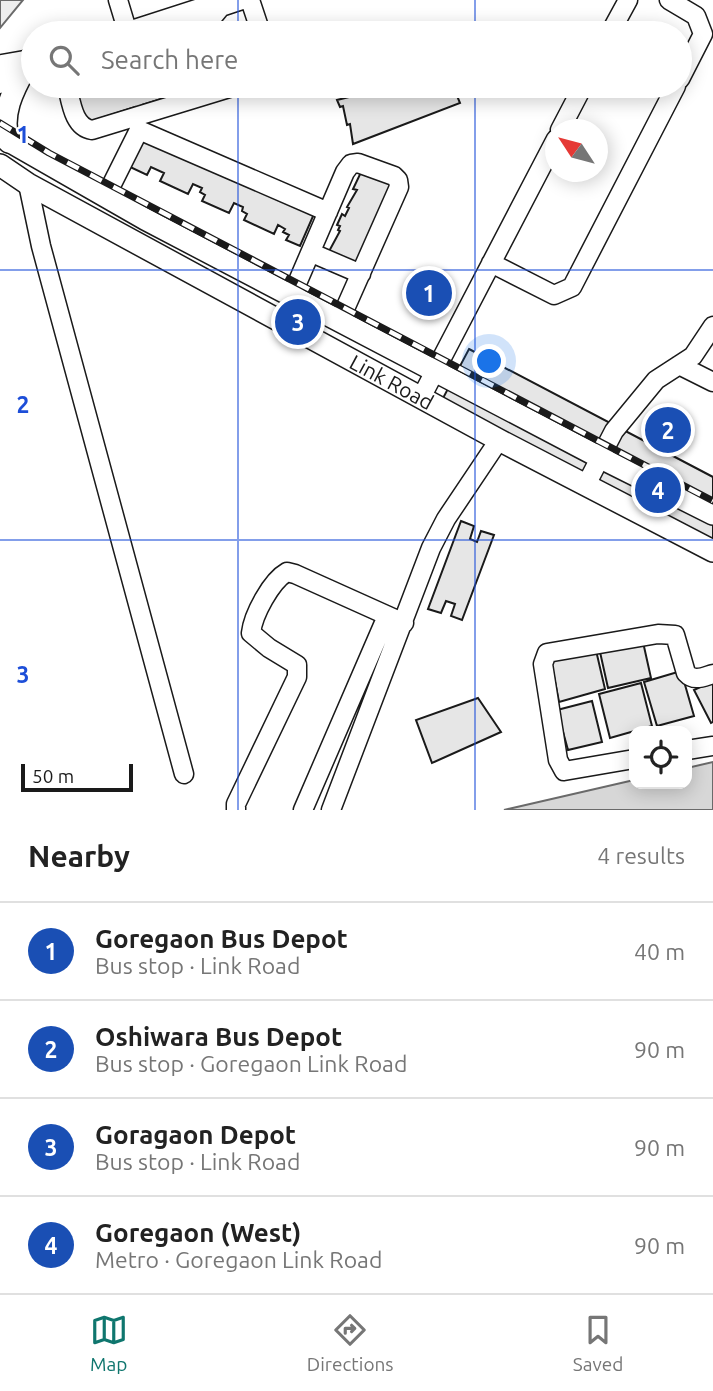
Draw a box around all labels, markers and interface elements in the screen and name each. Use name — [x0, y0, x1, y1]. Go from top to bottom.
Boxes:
search box — [21, 21, 692, 98]
icon: search — [45, 41, 83, 79]
text: Search here — [101, 45, 238, 74]
north arrow — [545, 119, 608, 182]
text: 1 — [17, 122, 29, 147]
pin: 1 — [406, 267, 452, 319]
pin: 3 — [275, 296, 321, 348]
your location — [472, 344, 506, 378]
street label: Link Road — [346, 349, 438, 414]
text: 2 — [17, 392, 29, 417]
pin: 2 — [645, 404, 691, 456]
pin: 4 — [635, 464, 681, 516]
text: 3 — [17, 662, 29, 687]
map controls — [629, 726, 692, 789]
button: locate — [629, 726, 692, 789]
scale bar — [21, 761, 133, 793]
text: 50 m — [32, 765, 74, 787]
text: Nearby — [28, 839, 130, 873]
text: 4 results — [597, 843, 685, 868]
text: Goregaon Bus Depot — [95, 924, 348, 953]
text: 1 — [45, 939, 57, 964]
text: 40 m — [634, 939, 685, 964]
text: Bus stop · Link Road — [95, 953, 300, 978]
text: Oshiwara Bus Depot — [95, 1022, 342, 1051]
text: 2 — [45, 1037, 57, 1062]
text: 90 m — [634, 1037, 685, 1062]
text: Bus stop · Goregaon Link Road — [95, 1051, 407, 1076]
text: Goragaon Depot — [95, 1120, 296, 1149]
text: 3 — [45, 1135, 57, 1160]
text: 90 m — [634, 1135, 685, 1160]
text: Bus stop · Link Road — [95, 1149, 300, 1174]
text: Goregaon (West) — [95, 1218, 301, 1247]
text: 4 — [45, 1233, 57, 1258]
text: 90 m — [634, 1233, 685, 1258]
text: Metro · Goregaon Link Road — [95, 1247, 382, 1272]
tab: Map — [90, 1311, 128, 1375]
tab: Directions — [307, 1311, 394, 1375]
tab: Saved — [573, 1311, 623, 1375]

